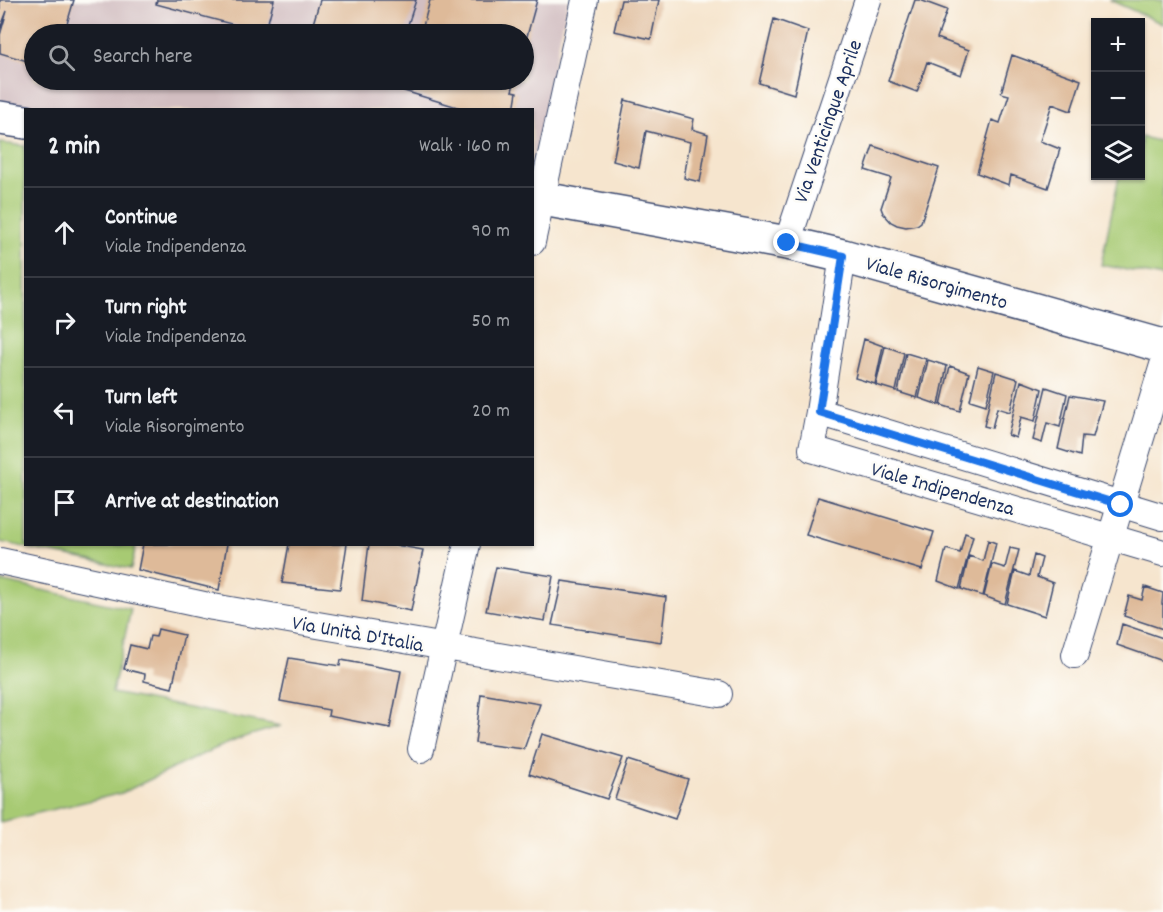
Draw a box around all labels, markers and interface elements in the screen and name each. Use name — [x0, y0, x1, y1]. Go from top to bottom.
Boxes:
map controls — [1091, 18, 1145, 180]
button: + — [1091, 18, 1145, 72]
search box — [24, 24, 534, 90]
street label: Via Venticinque Aprile — [788, 36, 872, 208]
icon: search — [45, 41, 78, 74]
text: Search here — [93, 42, 192, 73]
button: − — [1091, 72, 1145, 126]
button: layers — [1091, 126, 1145, 180]
text: 2 min — [48, 129, 100, 166]
text: Walk · 160 m — [419, 133, 510, 161]
text: Continue — [105, 203, 177, 234]
icon: ahead — [48, 216, 81, 249]
text: 90 m — [472, 218, 510, 246]
route end — [773, 229, 799, 255]
text: Viale Indipendenza — [105, 234, 246, 262]
street label: Viale Risorgimento — [862, 250, 1011, 319]
text: Turn right — [105, 293, 187, 324]
icon: right — [48, 306, 81, 339]
text: 50 m — [472, 308, 510, 336]
text: Viale Indipendenza — [105, 324, 246, 352]
text: Turn left — [105, 383, 177, 414]
icon: left — [48, 396, 81, 429]
text: 20 m — [472, 398, 510, 426]
text: Viale Risorgimento — [105, 414, 244, 442]
street label: Viale Indipendenza — [867, 456, 1019, 526]
icon: arrive — [48, 486, 81, 519]
text: Arrive at destination — [105, 487, 279, 518]
route start — [1107, 491, 1133, 517]
street label: Via Unità D'Italia — [289, 610, 427, 662]

